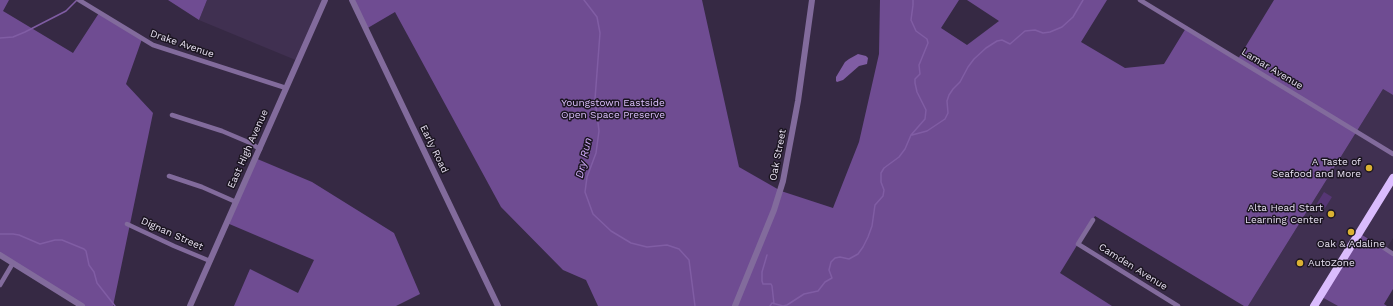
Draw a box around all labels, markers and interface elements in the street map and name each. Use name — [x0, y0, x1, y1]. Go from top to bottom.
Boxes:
street label: Drake Avenue — [148, 27, 216, 61]
street label: Lamar Avenue — [1239, 46, 1305, 92]
park label: Youngstown Eastside Open Space Preserve — [561, 97, 665, 120]
street label: East High Avenue — [225, 108, 271, 190]
street label: Early Road — [417, 123, 451, 175]
street label: Oak Street — [767, 128, 789, 182]
water label: Dry Run — [573, 136, 595, 180]
place label: A Taste of Seafood and More — [1272, 156, 1361, 180]
marker: A Taste of Seafood and More — [1364, 163, 1374, 173]
place label: Alta Head Start Learning Center — [1245, 202, 1323, 226]
marker: Alta Head Start Learning Center — [1326, 209, 1336, 219]
street label: Dignan Street — [139, 215, 205, 253]
marker: Oak & Adaline — [1346, 227, 1356, 237]
place label: Oak & Adaline — [1317, 238, 1385, 250]
street label: Camden Avenue — [1096, 241, 1170, 293]
place label: AutoZone — [1308, 257, 1355, 269]
marker: AutoZone — [1295, 258, 1305, 268]

